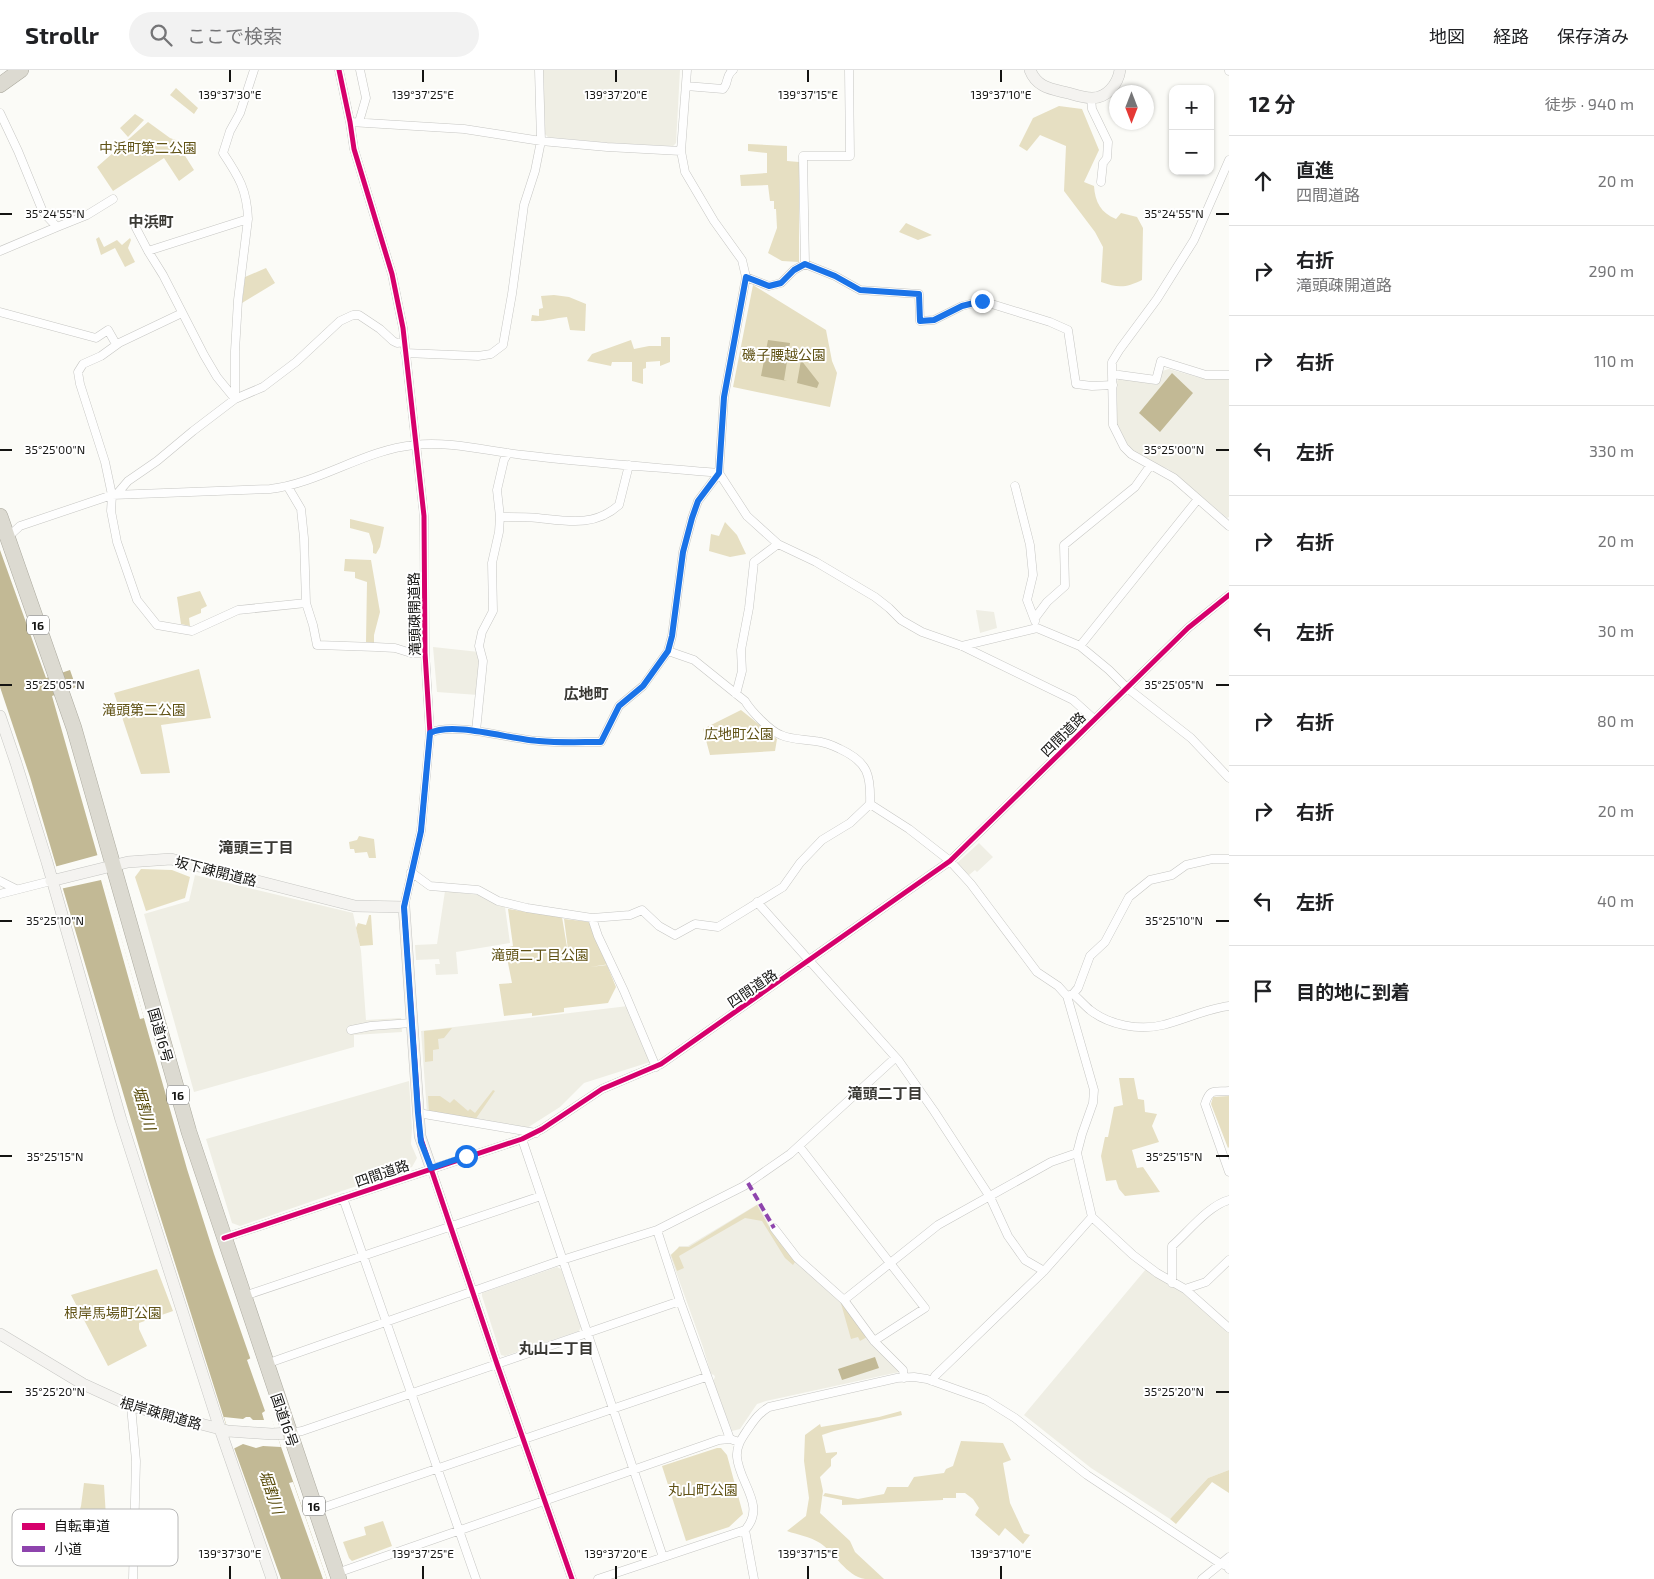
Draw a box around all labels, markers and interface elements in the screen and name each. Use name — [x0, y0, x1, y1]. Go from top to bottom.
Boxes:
search box — [129, 12, 479, 57]
text: Strollr — [25, 20, 99, 49]
icon: search — [147, 21, 175, 49]
text: ここで検索 — [187, 24, 282, 47]
text: 地図 — [1429, 25, 1465, 47]
text: 経路 — [1493, 25, 1529, 47]
text: 保存済み — [1557, 25, 1629, 47]
north arrow — [1109, 85, 1154, 130]
map controls — [1169, 85, 1214, 175]
button: + — [1169, 85, 1214, 130]
text: 139°37'30"E — [199, 87, 262, 101]
text: 139°37'25"E — [392, 87, 454, 101]
text: 139°37'20"E — [585, 87, 648, 101]
text: 139°37'15"E — [778, 87, 838, 101]
text: 139°37'10"E — [971, 87, 1032, 101]
text: 12 分 — [1249, 91, 1296, 116]
text: 徒歩 · 940 m — [1545, 94, 1634, 113]
button: − — [1169, 130, 1214, 175]
park label: 中浜町第二公園 — [99, 139, 197, 156]
text: 直進 — [1296, 158, 1334, 181]
icon: ahead — [1249, 167, 1277, 195]
text: 20 m — [1598, 171, 1634, 190]
text: 四間道路 — [1296, 185, 1360, 204]
text: 35°24'55"N — [25, 206, 85, 220]
text: 35°24'55"N — [1144, 206, 1204, 220]
district label: 中浜町 — [128, 212, 174, 230]
text: 右折 — [1296, 248, 1334, 271]
icon: right — [1249, 257, 1277, 285]
text: 290 m — [1589, 261, 1634, 280]
text: 滝頭疎開道路 — [1296, 275, 1392, 294]
route end — [971, 290, 994, 313]
park label: 磯子腰越公園 — [742, 346, 826, 363]
icon: right — [1249, 347, 1277, 375]
text: 右折 — [1296, 350, 1334, 373]
text: 110 m — [1594, 351, 1634, 370]
icon: left — [1249, 437, 1277, 465]
text: 左折 — [1296, 440, 1334, 463]
text: 330 m — [1589, 441, 1634, 460]
text: 35°25'00"N — [25, 442, 85, 456]
text: 35°25'00"N — [1144, 442, 1204, 456]
icon: right — [1249, 527, 1277, 555]
text: 右折 — [1296, 530, 1334, 553]
text: 20 m — [1598, 531, 1634, 550]
street label: 滝頭疎開道路 — [405, 572, 423, 656]
road number: 16 — [27, 616, 49, 634]
icon: left — [1249, 617, 1277, 645]
text: 左折 — [1296, 620, 1334, 643]
text: 30 m — [1598, 621, 1634, 640]
text: 35°25'05"N — [25, 677, 85, 691]
text: 35°25'05"N — [1144, 677, 1204, 691]
district label: 広地町 — [563, 684, 609, 702]
park label: 滝頭第二公園 — [102, 701, 186, 718]
icon: right — [1249, 707, 1277, 735]
street label: 四間道路 — [1037, 708, 1089, 760]
text: 右折 — [1296, 710, 1334, 733]
text: 80 m — [1597, 711, 1634, 730]
park label: 広地町公園 — [704, 725, 774, 742]
icon: right — [1249, 797, 1277, 825]
text: 右折 — [1296, 800, 1334, 823]
text: 20 m — [1598, 801, 1634, 820]
district label: 滝頭三丁目 — [218, 838, 294, 856]
street label: 坂下疎開道路 — [173, 853, 259, 889]
icon: left — [1249, 887, 1277, 915]
text: 左折 — [1296, 890, 1334, 913]
text: 40 m — [1597, 891, 1634, 910]
text: 35°25'10"N — [26, 913, 84, 927]
text: 35°25'10"N — [1145, 913, 1203, 927]
park label: 滝頭二丁目公園 — [491, 946, 589, 963]
street label: 四間道路 — [724, 965, 780, 1011]
icon: arrive — [1249, 977, 1277, 1005]
text: 目的地に到着 — [1296, 980, 1410, 1003]
street label: 国道16号 — [145, 1006, 177, 1064]
water label: 堀割川 — [130, 1084, 160, 1134]
district label: 滝頭二丁目 — [847, 1084, 923, 1102]
road number: 16 — [167, 1086, 189, 1104]
route start — [455, 1145, 478, 1168]
text: 35°25'15"N — [26, 1149, 84, 1163]
text: 35°25'15"N — [1145, 1149, 1203, 1163]
street label: 四間道路 — [353, 1156, 411, 1190]
park label: 根岸馬場町公園 — [64, 1304, 162, 1321]
district label: 丸山二丁目 — [518, 1339, 594, 1357]
text: 35°25'20"N — [25, 1384, 85, 1398]
text: 35°25'20"N — [1144, 1384, 1204, 1398]
street label: 国道16号 — [268, 1391, 302, 1449]
street label: 根岸疎開道路 — [118, 1393, 204, 1433]
water label: 堀割川 — [256, 1468, 288, 1518]
park label: 丸山町公園 — [668, 1481, 738, 1498]
road number: 16 — [303, 1496, 325, 1515]
legend — [12, 1509, 178, 1566]
text: 自転車道 — [54, 1517, 110, 1534]
text: 小道 — [54, 1540, 82, 1557]
text: 139°37'30"E — [199, 1546, 262, 1560]
text: 139°37'25"E — [392, 1546, 454, 1560]
text: 139°37'20"E — [585, 1546, 648, 1560]
text: 139°37'15"E — [778, 1546, 838, 1560]
text: 139°37'10"E — [971, 1546, 1032, 1560]

